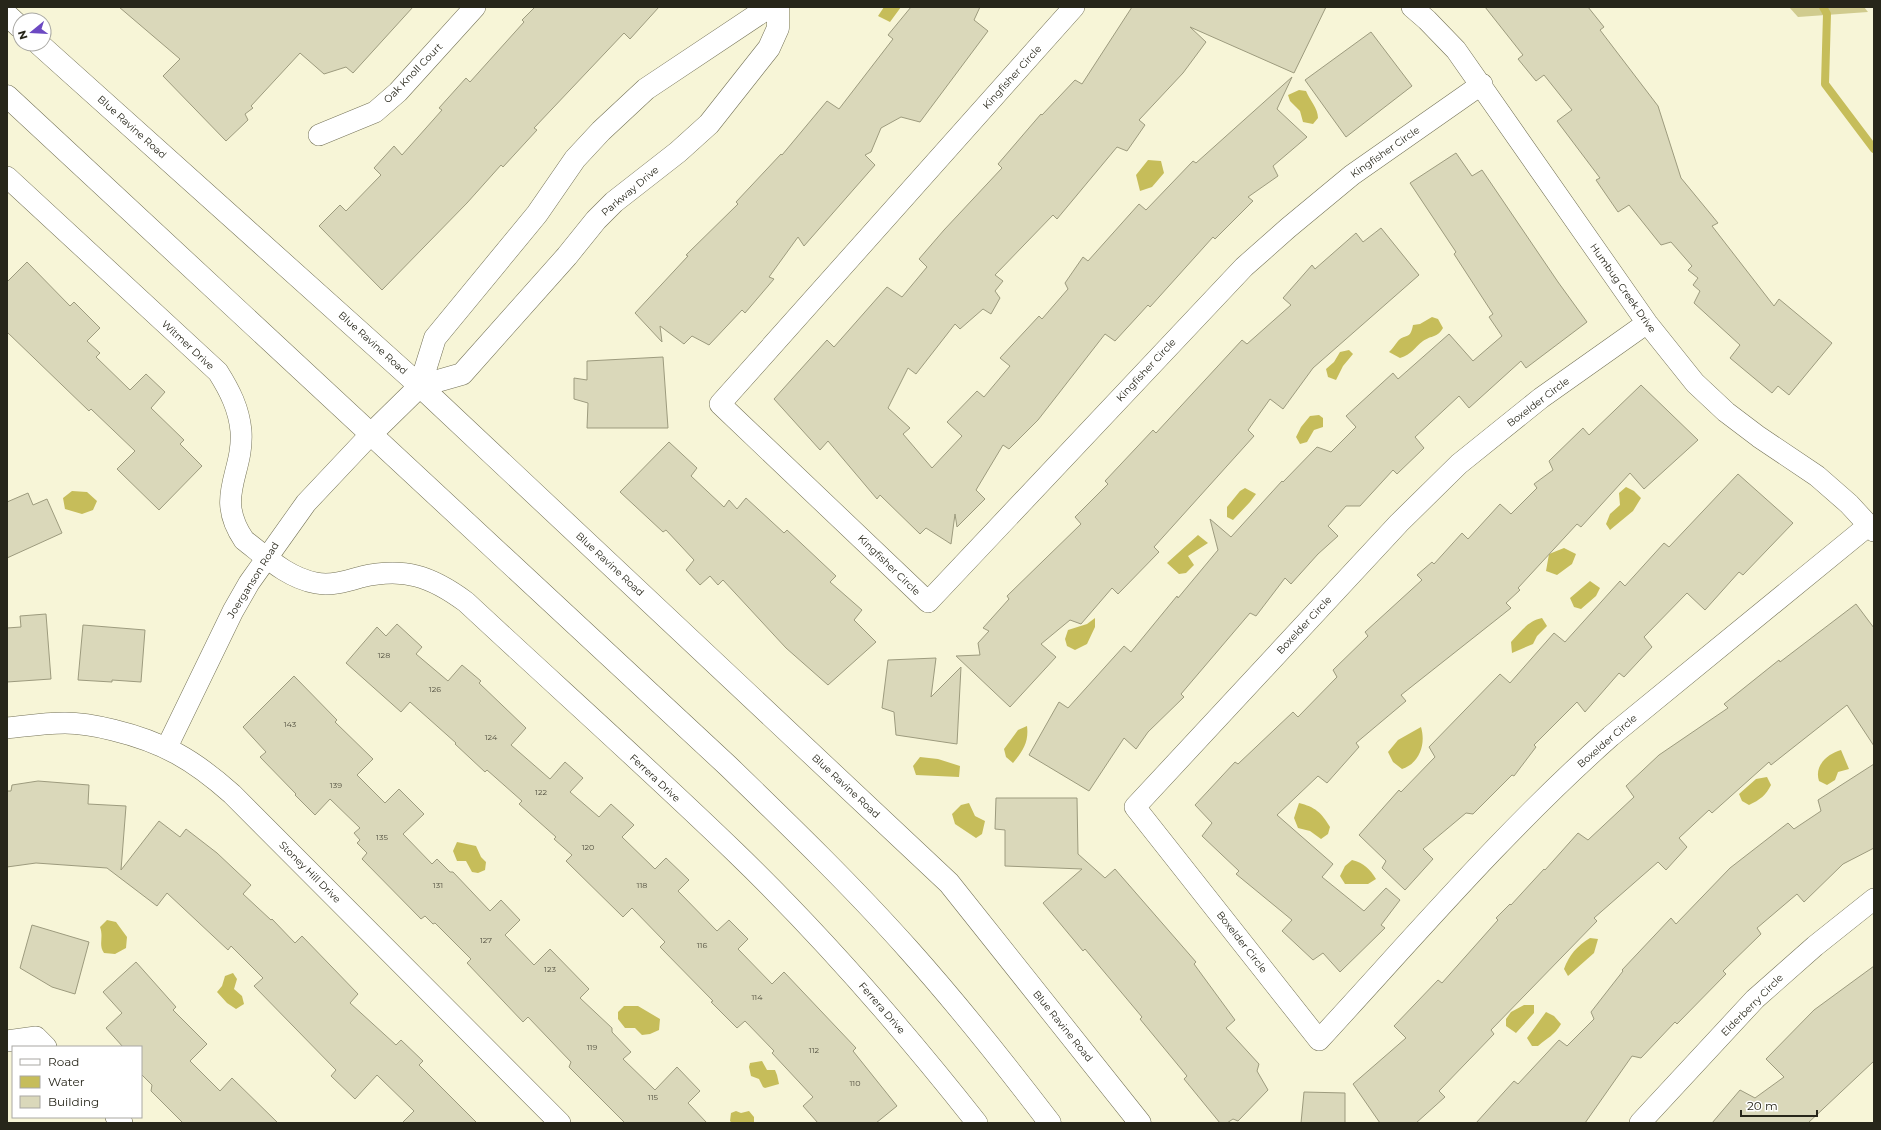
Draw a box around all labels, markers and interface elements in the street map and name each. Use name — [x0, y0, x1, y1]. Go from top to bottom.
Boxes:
north arrow — [12, 12, 52, 52]
text: N — [14, 29, 31, 41]
street label: Oak Knoll Court — [381, 40, 445, 106]
street label: Kingfisher Circle — [980, 42, 1044, 112]
street label: Blue Ravine Road — [95, 93, 169, 161]
street label: Kingfisher Circle — [1348, 123, 1422, 181]
street label: Parkway Drive — [599, 163, 661, 219]
street label: Humbug Creek Drive — [1587, 241, 1659, 335]
street label: Blue Ravine Road — [336, 309, 410, 377]
street label: Witmer Drive — [159, 317, 217, 373]
street label: Kingfisher Circle — [1113, 336, 1179, 404]
street label: Boxelder Circle — [1504, 374, 1572, 430]
street label: Blue Ravine Road — [573, 529, 647, 599]
street label: Kingfisher Circle — [855, 532, 923, 598]
street label: Joerganson Road — [224, 539, 282, 621]
street label: Boxelder Circle — [1274, 593, 1334, 657]
house number: 128 — [378, 650, 390, 660]
house number: 126 — [429, 684, 441, 694]
street label: Boxelder Circle — [1574, 712, 1640, 770]
house number: 143 — [284, 719, 297, 729]
house number: 124 — [485, 732, 498, 742]
street label: Ferrera Drive — [627, 751, 683, 805]
street label: Blue Ravine Road — [809, 751, 883, 821]
house number: 139 — [330, 780, 342, 790]
house number: 122 — [535, 787, 547, 797]
house number: 135 — [376, 832, 388, 842]
street label: Stoney Hill Drive — [276, 838, 344, 906]
house number: 120 — [582, 842, 594, 852]
house number: 131 — [433, 880, 443, 890]
house number: 118 — [637, 880, 647, 890]
street label: Boxelder Circle — [1214, 908, 1270, 976]
house number: 127 — [480, 935, 492, 945]
house number: 116 — [697, 940, 707, 950]
house number: 123 — [544, 964, 556, 974]
street label: Elderberry Circle — [1718, 971, 1786, 1039]
street label: Ferrera Drive — [856, 979, 908, 1037]
street label: Blue Ravine Road — [1030, 988, 1096, 1064]
house number: 114 — [751, 992, 763, 1002]
house number: 119 — [587, 1042, 597, 1052]
house number: 112 — [809, 1045, 820, 1055]
legend — [12, 1046, 142, 1118]
text: Road — [48, 1054, 79, 1069]
text: Water — [48, 1074, 85, 1089]
house number: 110 — [849, 1078, 861, 1088]
house number: 115 — [648, 1092, 659, 1102]
scale bar — [1741, 1092, 1817, 1118]
text: Building — [48, 1094, 99, 1109]
text: 20 m — [1747, 1098, 1778, 1113]

